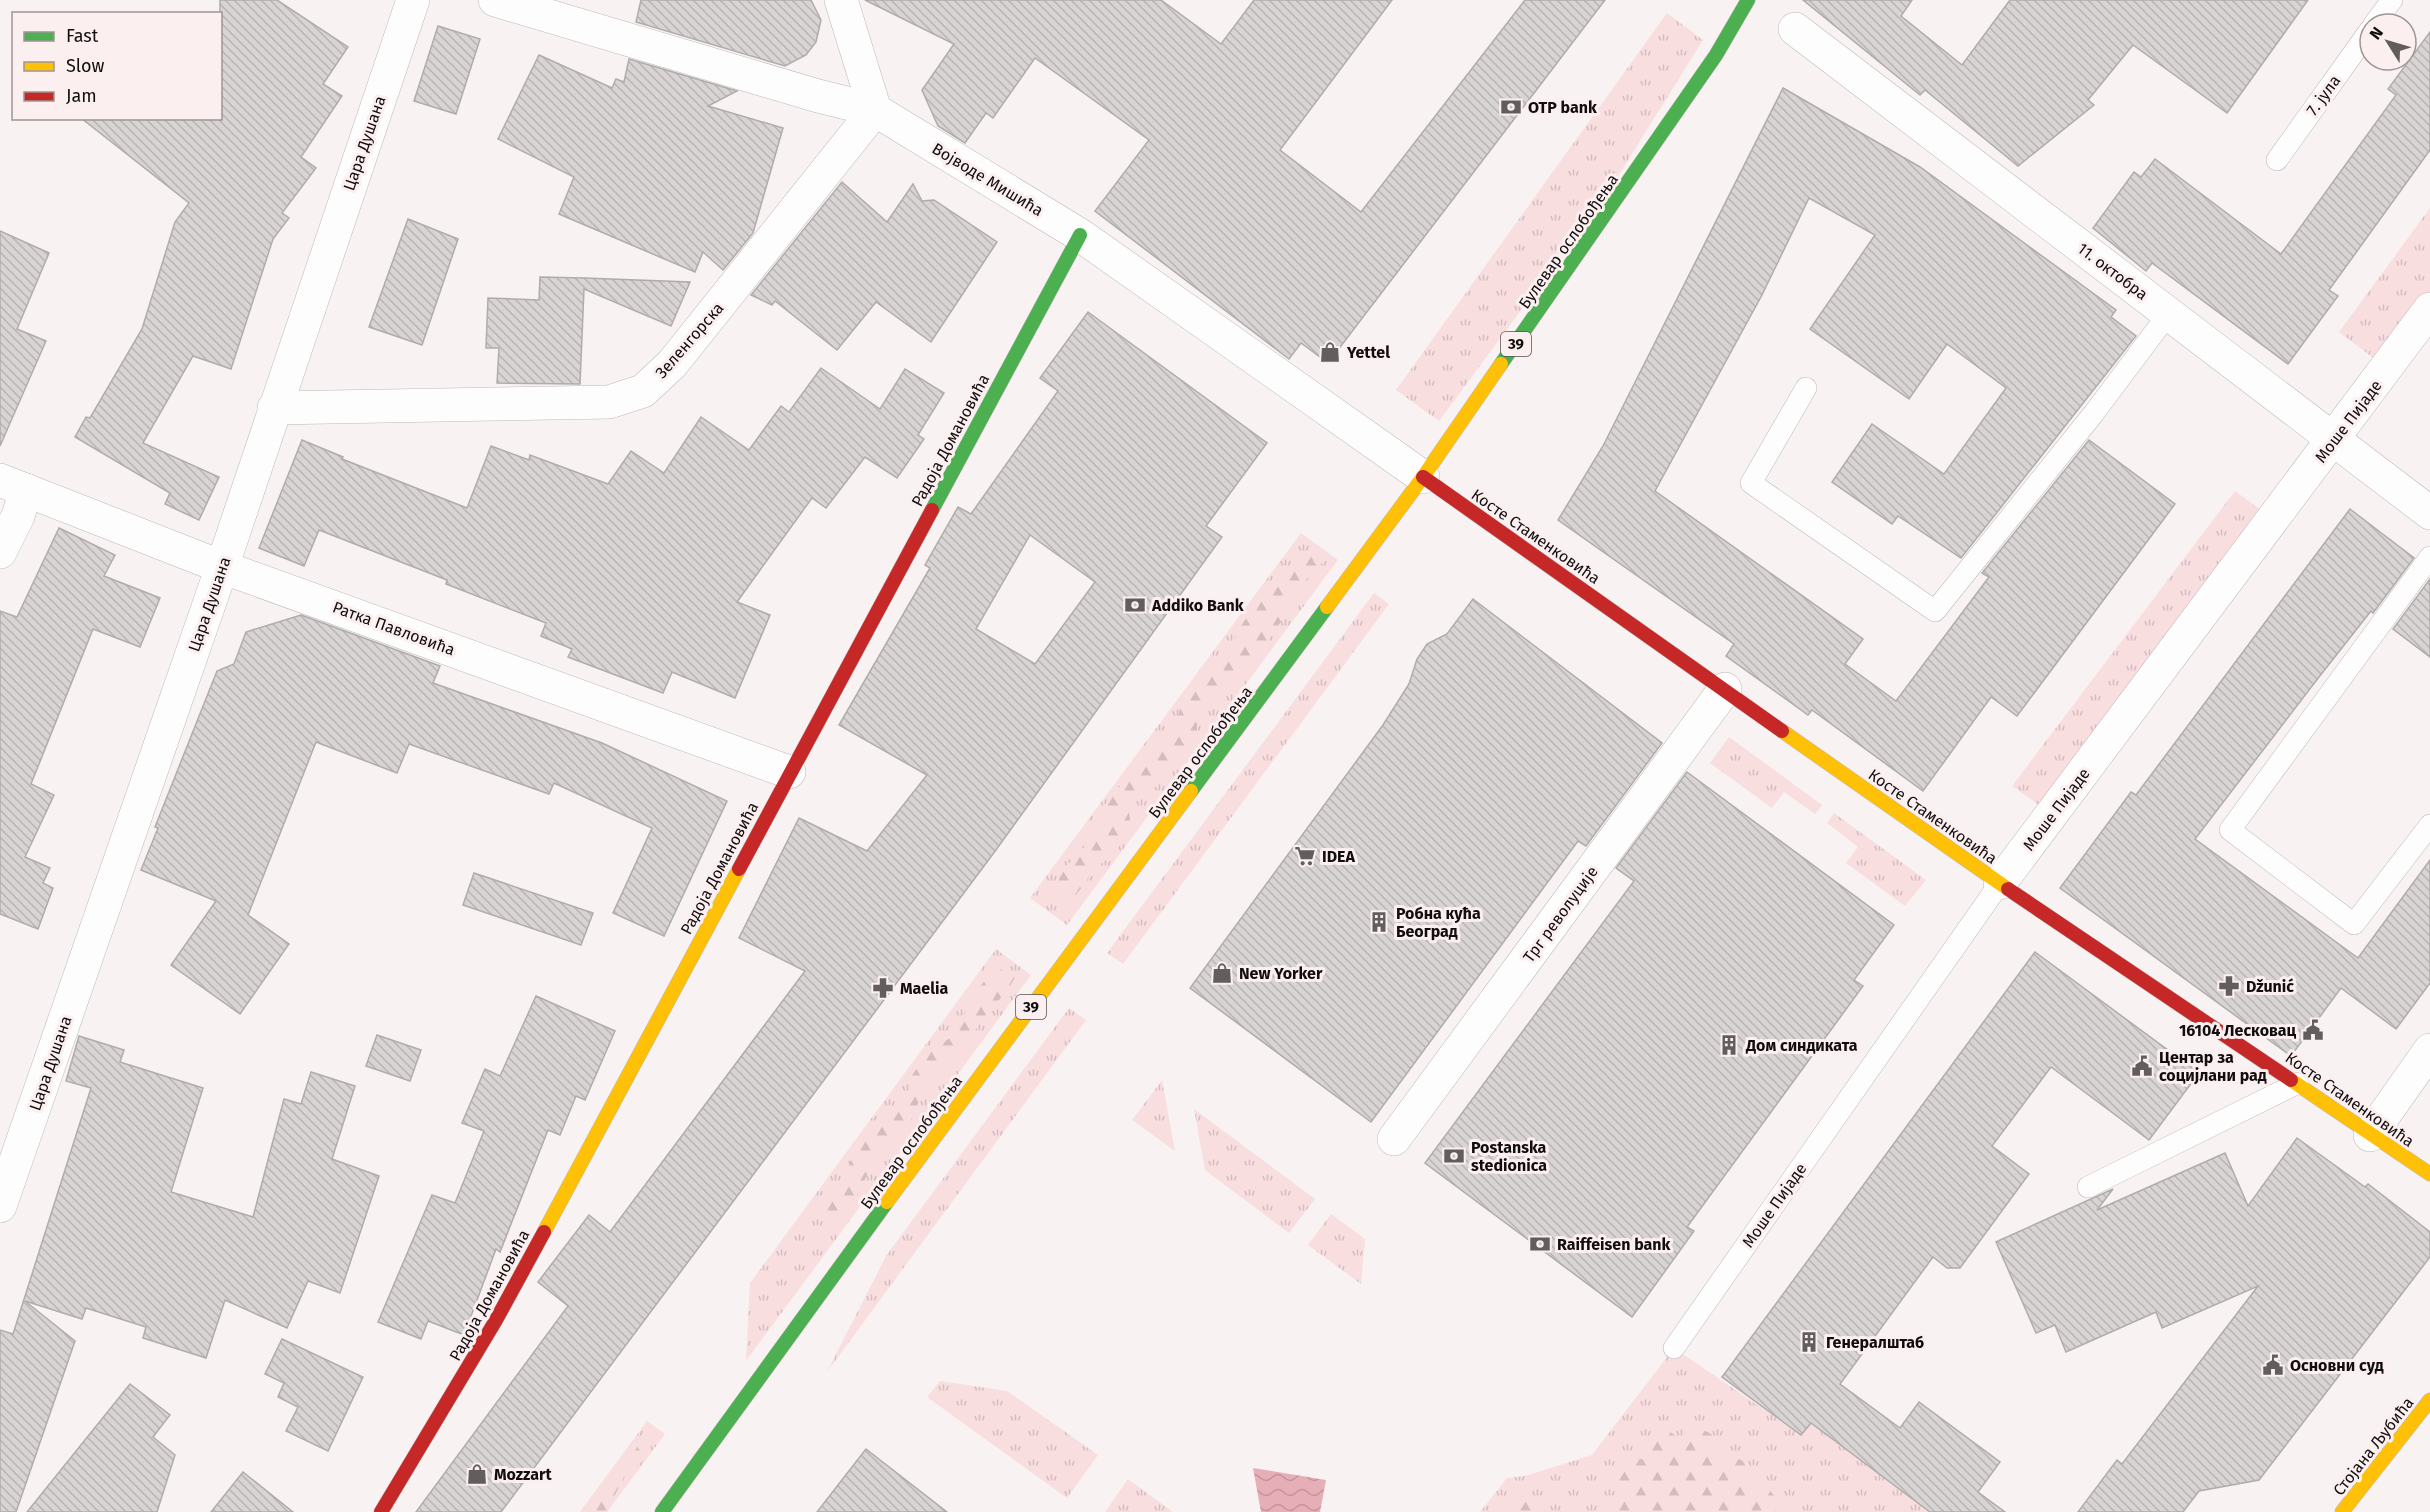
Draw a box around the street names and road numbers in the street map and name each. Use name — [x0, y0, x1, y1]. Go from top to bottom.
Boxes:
street label: 7. јула — [2302, 71, 2344, 119]
street label: Цара Душана — [339, 93, 390, 193]
street label: Војводе Мишића — [929, 139, 1047, 220]
street label: Булевар ослобођења — [1515, 170, 1622, 312]
street label: 11. октобра — [2074, 239, 2151, 304]
street label: Зеленгорска — [651, 299, 727, 382]
road number: 39 — [1501, 332, 1531, 356]
street label: Радоја Домановића — [908, 371, 993, 510]
street label: Моше Пијаде — [2311, 376, 2386, 466]
street label: Косте Стаменковића — [1468, 485, 1604, 588]
street label: Цара Душана — [184, 554, 235, 654]
street label: Ратка Павловића — [330, 598, 458, 659]
street label: Булевар ослобођења — [1145, 683, 1256, 822]
street label: Моше Пијаде — [2019, 764, 2094, 854]
street label: Косте Стаменковића — [1865, 765, 2001, 868]
street label: Радоја Домановића — [677, 799, 762, 938]
street label: Трг револуције — [1519, 862, 1602, 966]
road number: 39 — [1016, 995, 1046, 1019]
street label: Цара Душана — [25, 1013, 76, 1113]
street label: Косте Стаменковића — [2282, 1048, 2418, 1151]
street label: Булевар ослобођења — [857, 1072, 966, 1213]
street label: Моше Пијаде — [1738, 1159, 1810, 1251]
street label: Радоја Домановића — [445, 1226, 533, 1364]
street label: Стојана Љубића — [2329, 1394, 2418, 1499]

